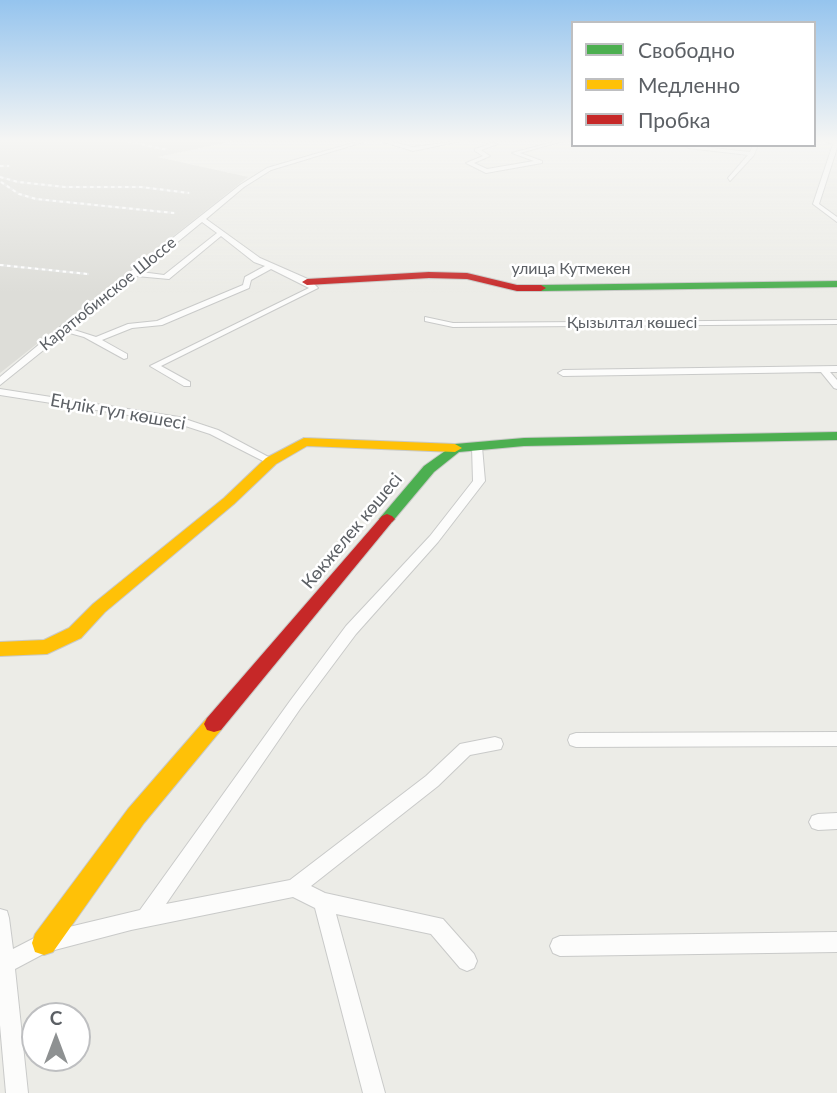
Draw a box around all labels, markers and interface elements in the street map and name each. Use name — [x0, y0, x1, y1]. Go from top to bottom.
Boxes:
legend — [571, 21, 816, 147]
text: Свободно — [638, 37, 735, 62]
text: Медленно — [638, 72, 740, 97]
text: Пробка — [638, 107, 711, 132]
street label: Каратюбинское Шоссе — [36, 233, 180, 355]
street label: улица Кутмекен — [511, 259, 631, 279]
street label: Қызылтал көшесі — [567, 313, 697, 333]
street label: Еңлік гүл көшесі — [49, 389, 187, 435]
street label: Көкжелек көшесі — [297, 469, 407, 593]
north arrow — [21, 1002, 91, 1072]
text: С — [50, 1006, 62, 1029]

